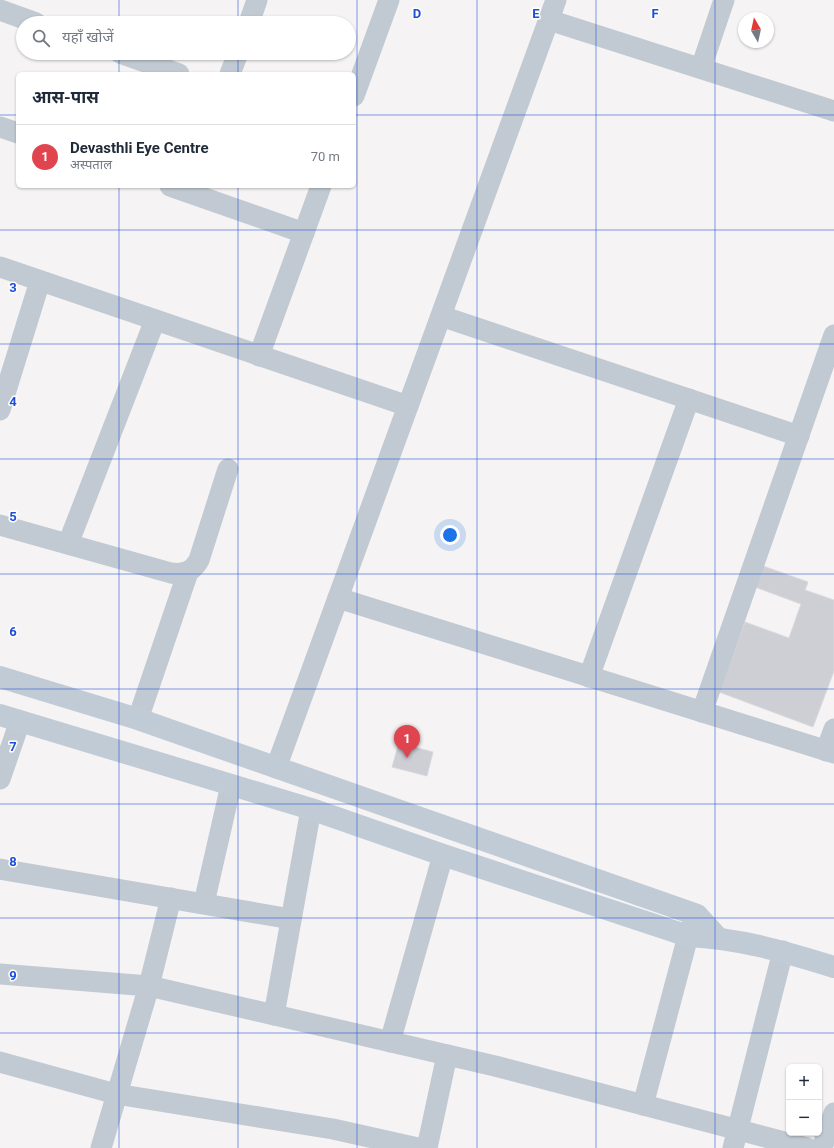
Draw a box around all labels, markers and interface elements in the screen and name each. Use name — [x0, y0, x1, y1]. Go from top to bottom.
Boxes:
text: D — [413, 6, 421, 21]
text: E — [532, 6, 540, 21]
text: F — [651, 6, 659, 21]
north arrow — [738, 12, 774, 48]
search box — [16, 16, 356, 60]
icon: search — [30, 27, 52, 49]
text: यहाँ खोजें — [62, 28, 114, 46]
text: आस-पास — [32, 87, 99, 107]
text: Devasthli Eye Centre — [70, 139, 209, 157]
text: 1 — [41, 149, 49, 164]
text: 70 m — [311, 149, 340, 164]
text: अस्पताल — [70, 157, 112, 172]
text: 3 — [9, 280, 17, 295]
text: 4 — [9, 394, 17, 409]
text: 5 — [9, 509, 17, 524]
your location — [440, 525, 460, 545]
text: 6 — [9, 624, 17, 639]
pin: 1 — [394, 725, 420, 758]
text: 7 — [9, 739, 17, 754]
text: 8 — [9, 854, 17, 869]
text: 9 — [9, 968, 17, 983]
map controls — [786, 1064, 822, 1136]
button: + — [786, 1064, 822, 1100]
button: − — [786, 1100, 822, 1136]

